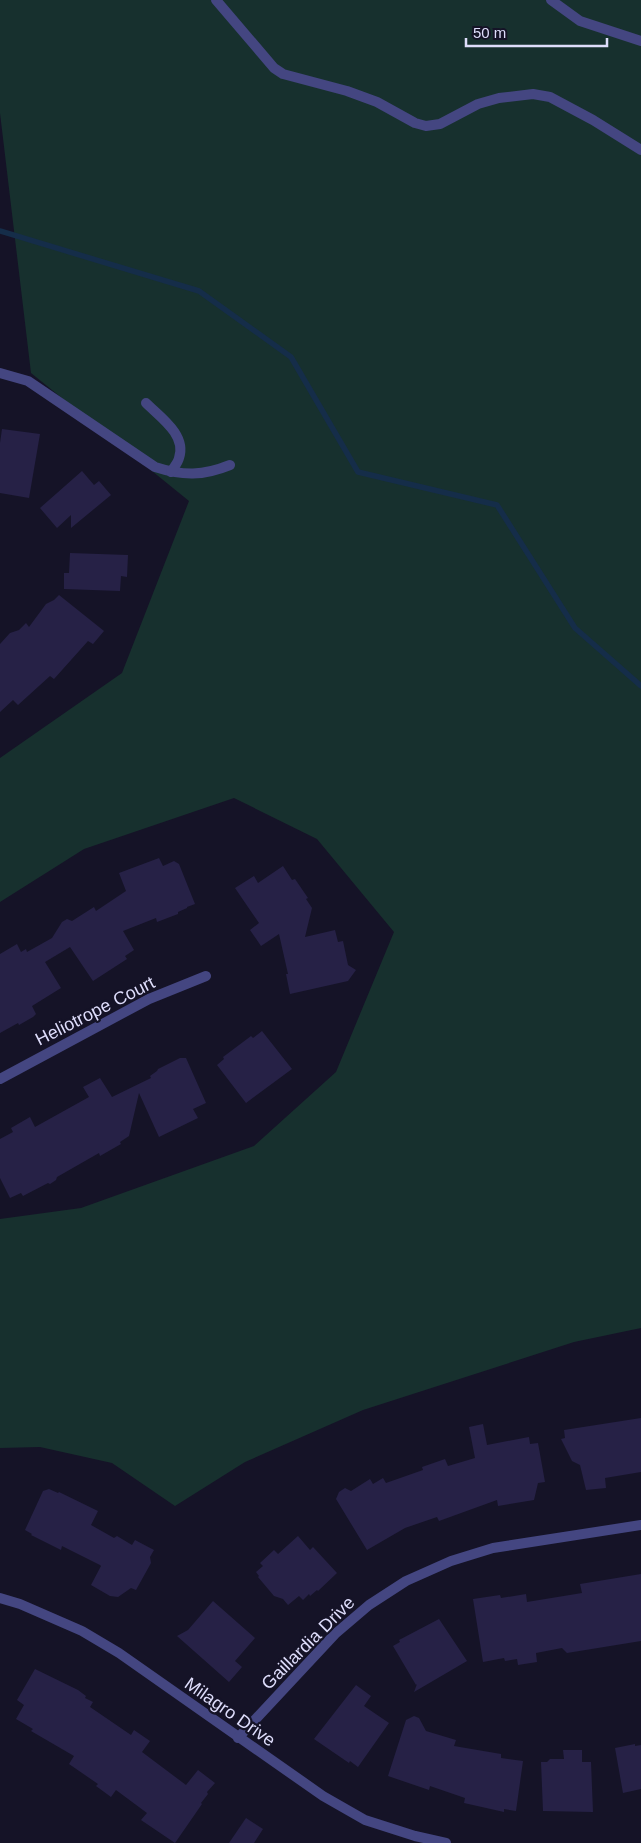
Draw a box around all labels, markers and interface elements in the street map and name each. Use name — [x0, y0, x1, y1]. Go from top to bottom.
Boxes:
scale bar — [466, 15, 607, 47]
text: 50 m — [473, 24, 506, 41]
street label: Heliotrope Court — [32, 972, 158, 1050]
street label: Gaillardia Drive — [257, 1592, 359, 1694]
street label: Milagro Drive — [181, 1673, 279, 1751]

